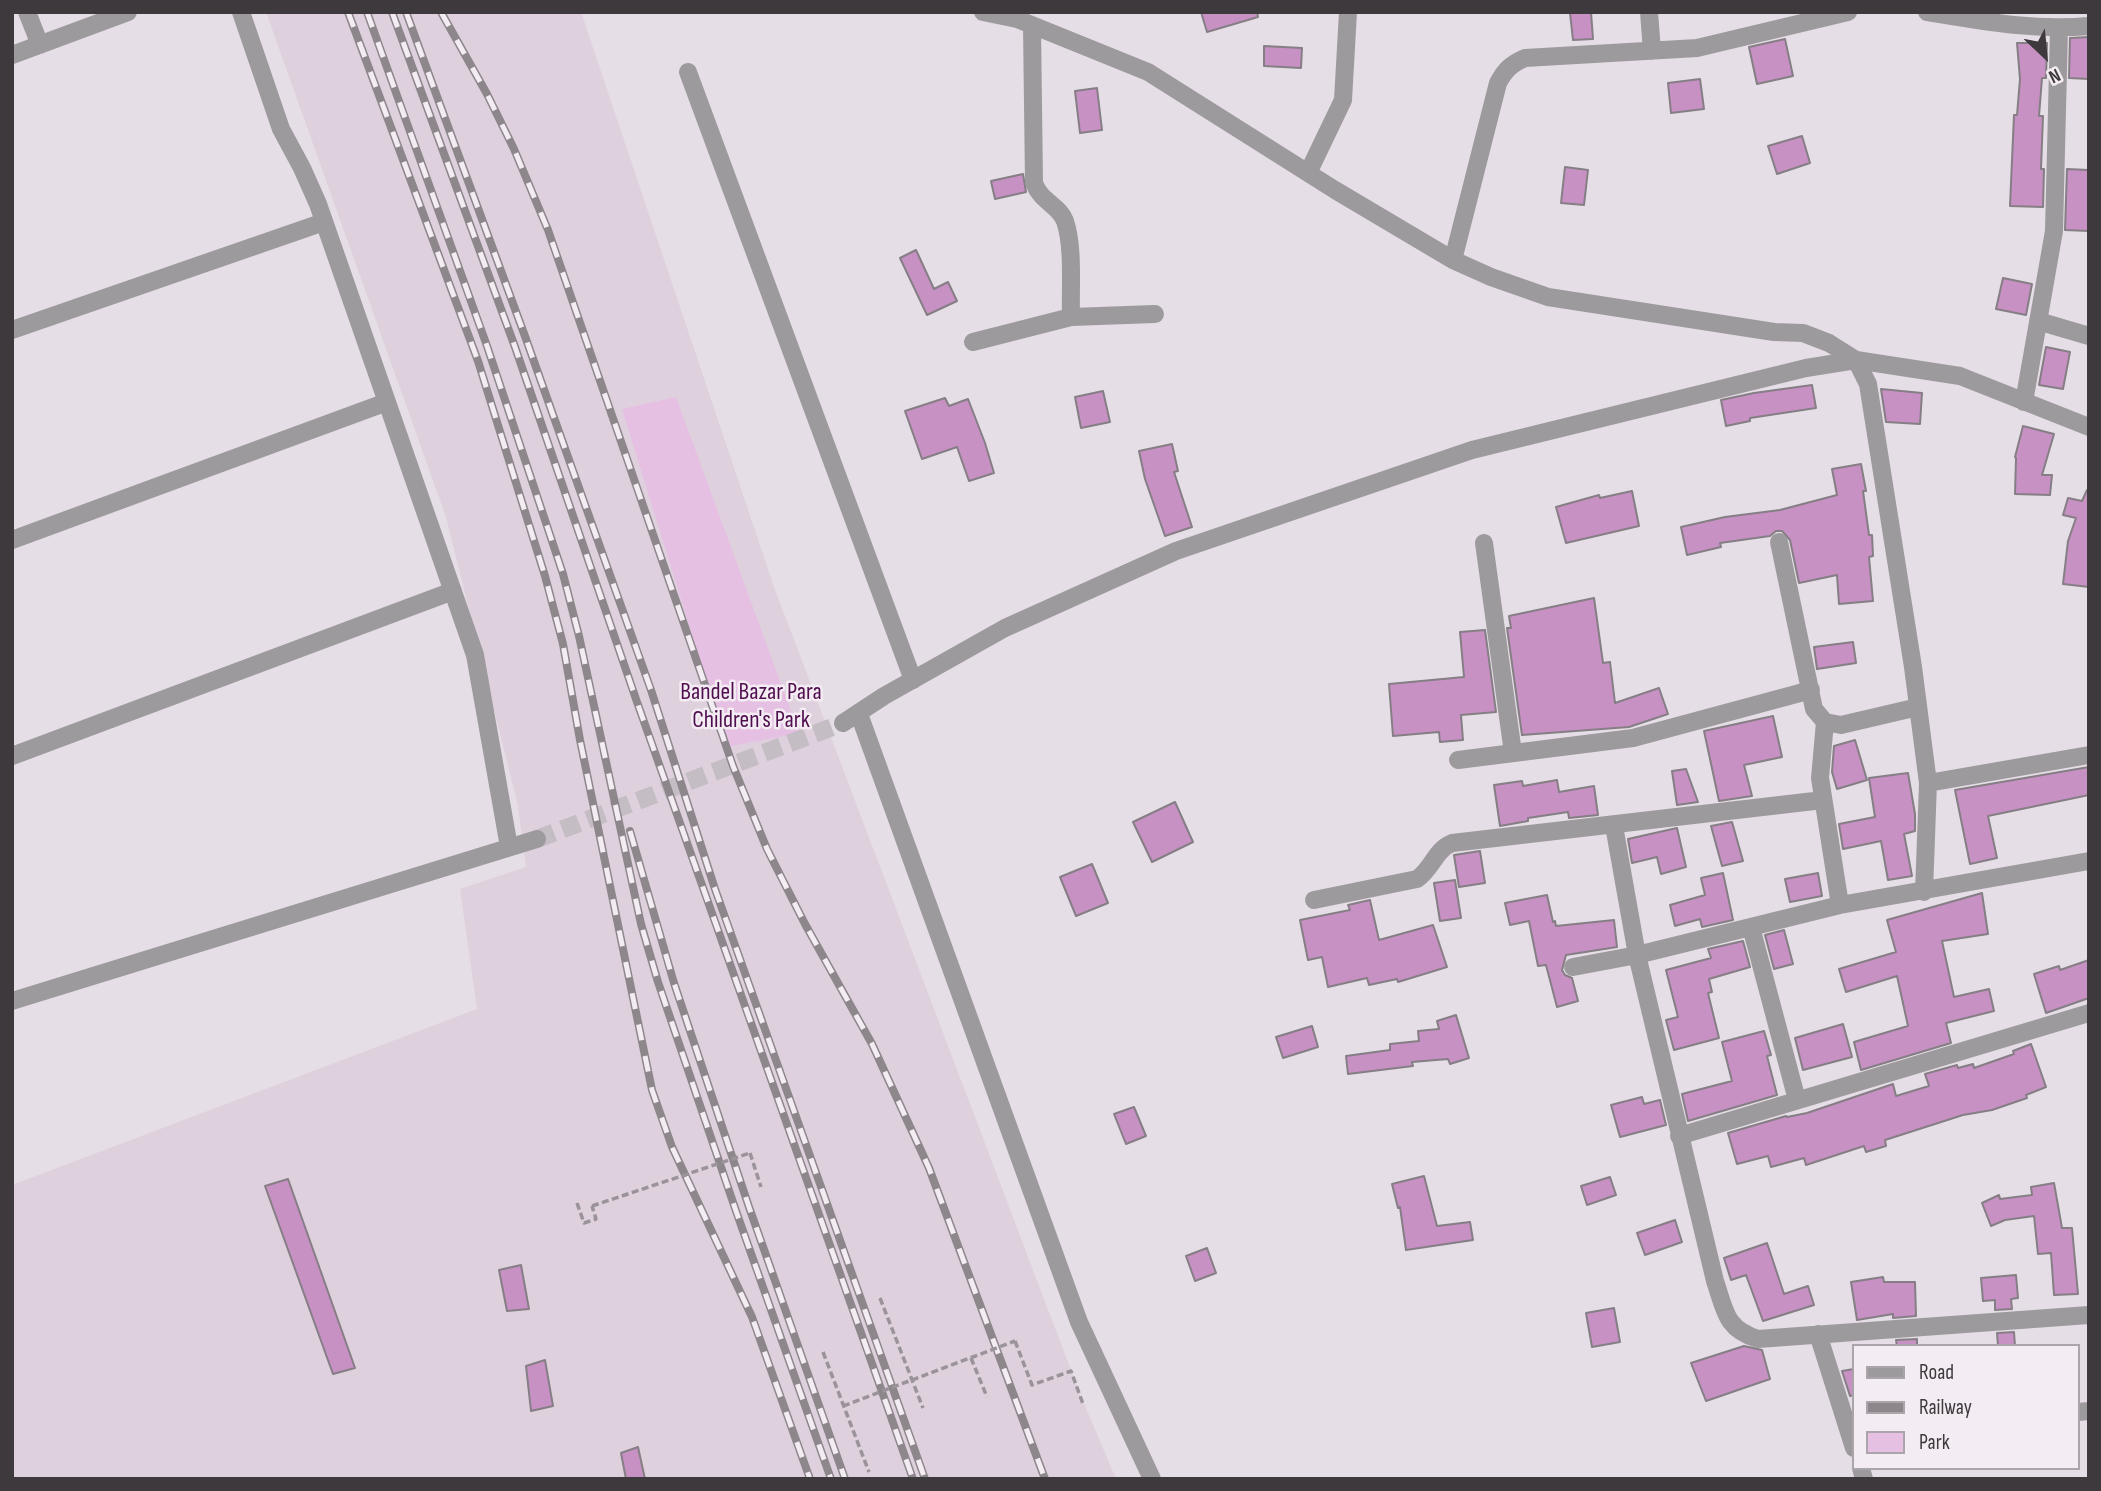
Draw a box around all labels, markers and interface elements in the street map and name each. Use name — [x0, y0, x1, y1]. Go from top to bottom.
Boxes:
north arrow — [2010, 21, 2080, 91]
text: N — [2045, 63, 2064, 88]
park label: Bandel Bazar Para Children's Park — [680, 679, 822, 735]
legend — [1853, 1344, 2080, 1470]
text: Road — [1919, 1360, 1954, 1385]
text: Railway — [1919, 1395, 1972, 1420]
text: Park — [1919, 1430, 1950, 1455]

